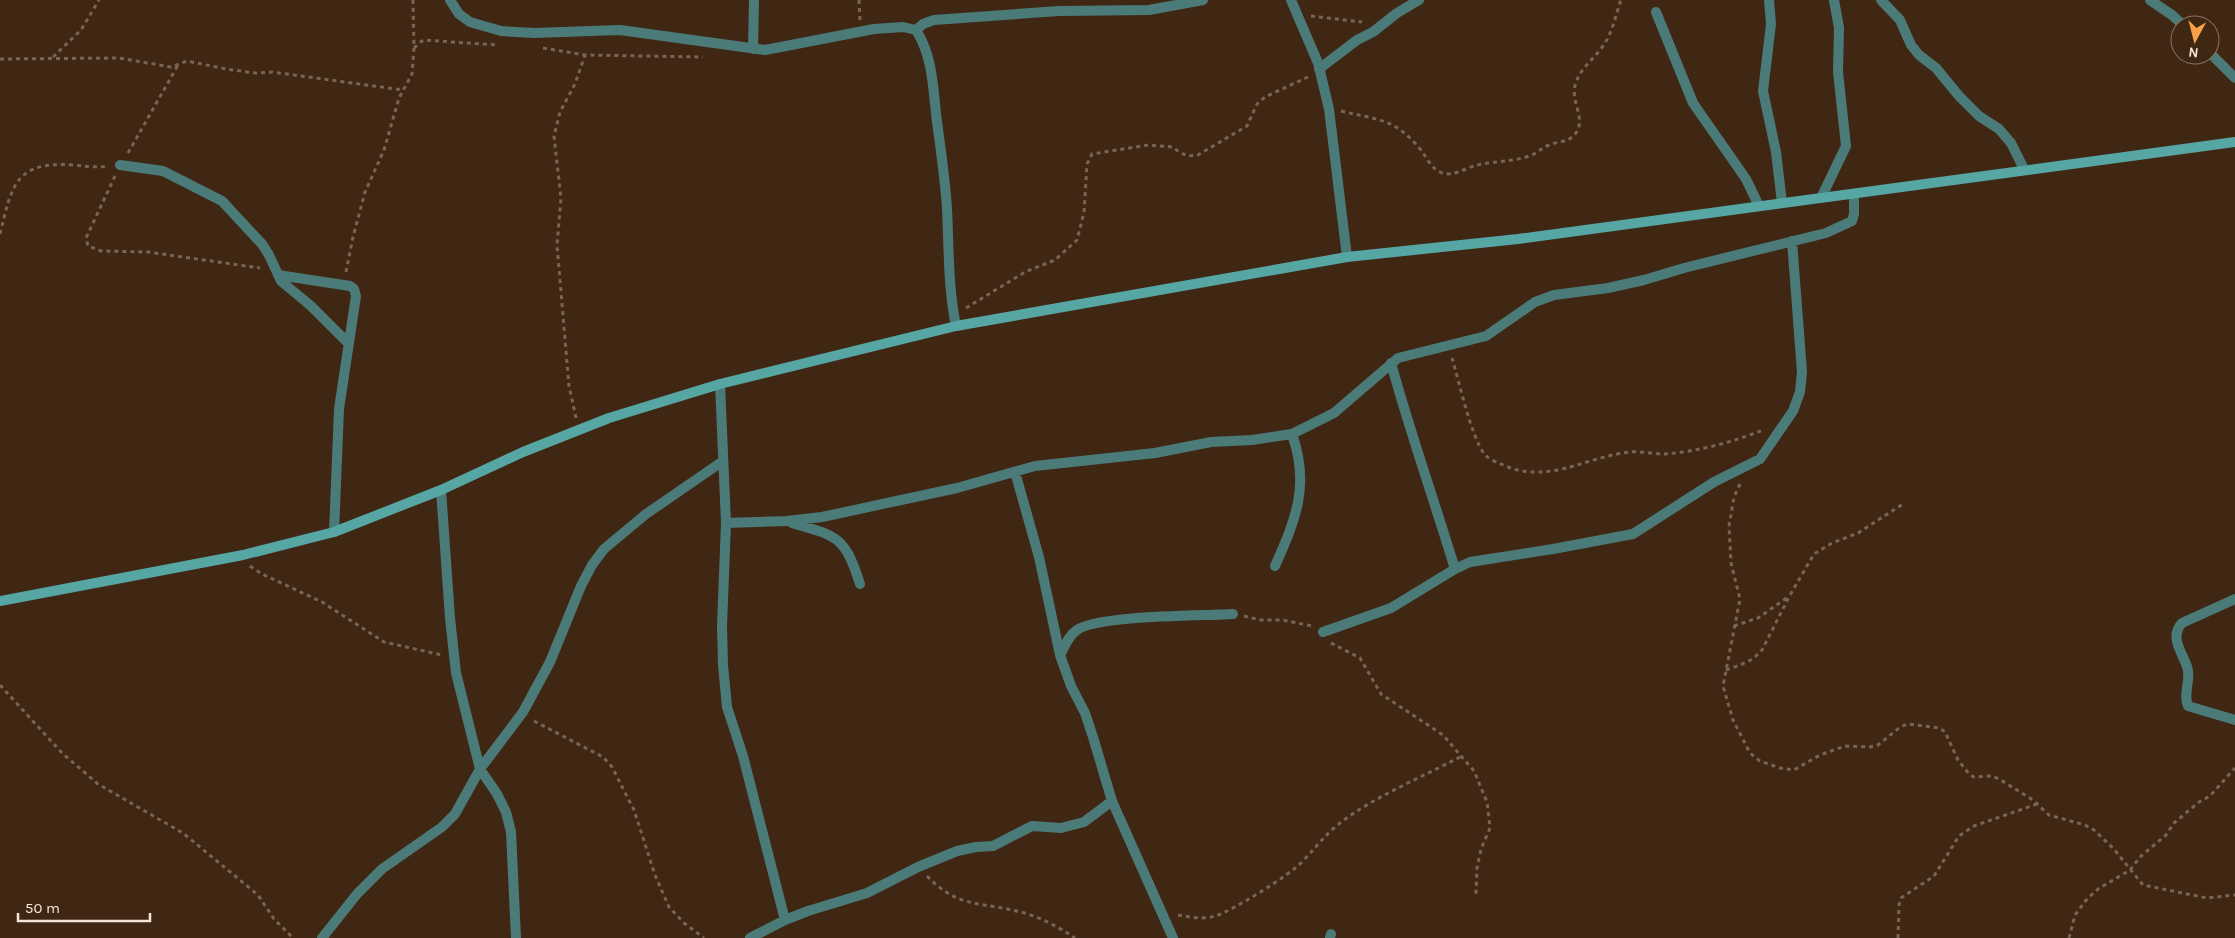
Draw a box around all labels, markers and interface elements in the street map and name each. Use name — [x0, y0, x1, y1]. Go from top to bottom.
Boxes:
north arrow — [2170, 15, 2220, 65]
text: N — [2187, 43, 2199, 61]
scale bar — [18, 890, 150, 922]
text: 50 m — [25, 899, 60, 917]

